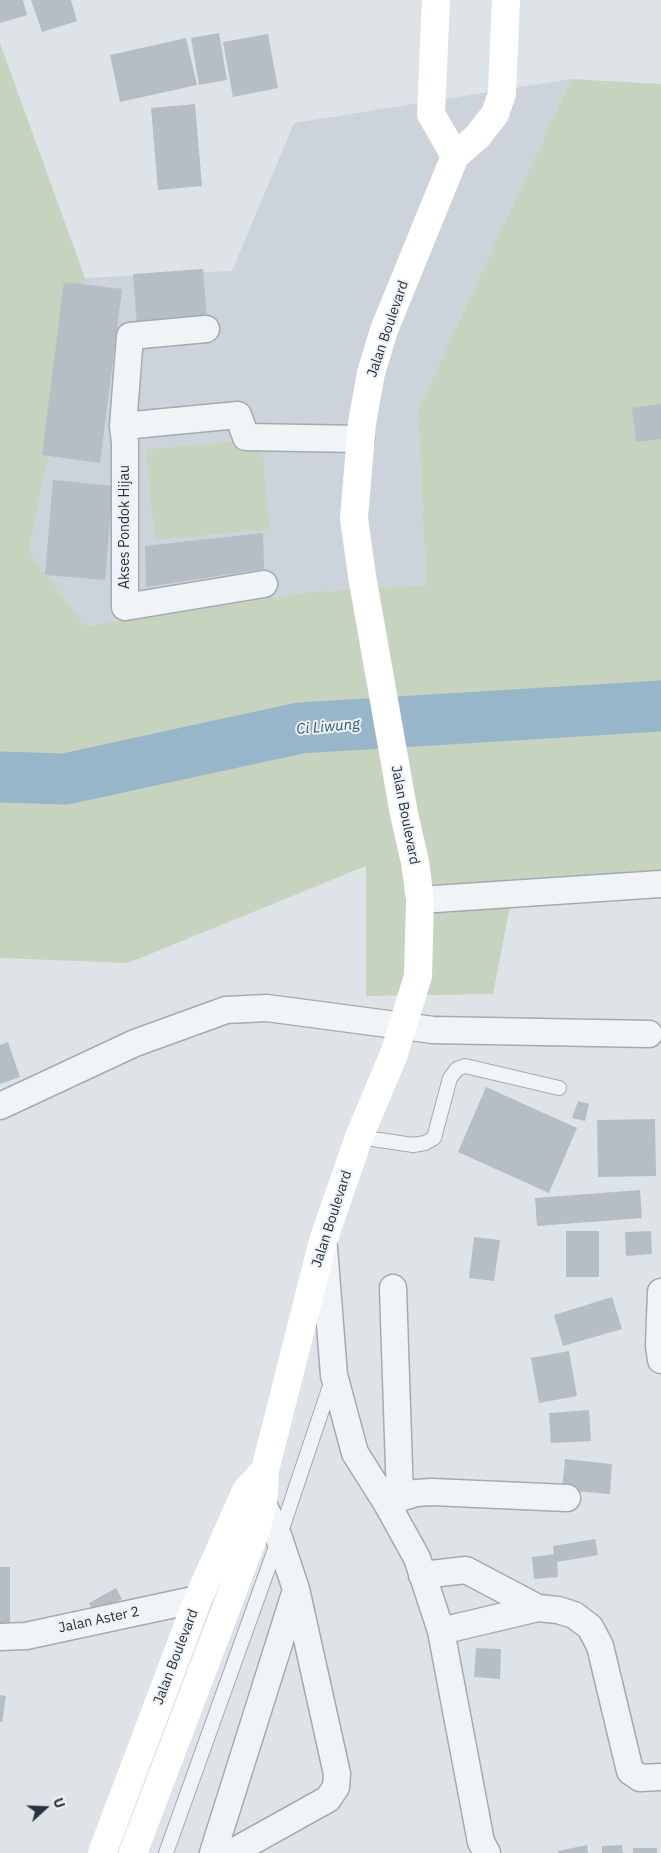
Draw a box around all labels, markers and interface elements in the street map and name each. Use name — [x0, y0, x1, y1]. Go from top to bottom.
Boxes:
street label: Jalan Boulevard — [364, 279, 412, 379]
street label: Akses Pondok Hijau — [117, 465, 133, 589]
water label: Ci Liwung — [296, 715, 360, 739]
street label: Jalan Boulevard — [387, 764, 423, 866]
street label: Jalan Boulevard — [308, 1168, 356, 1270]
street label: Jalan Aster 2 — [57, 1603, 141, 1637]
street label: Jalan Boulevard — [150, 1607, 202, 1707]
north arrow — [20, 1783, 70, 1833]
text: U — [49, 1795, 69, 1811]

